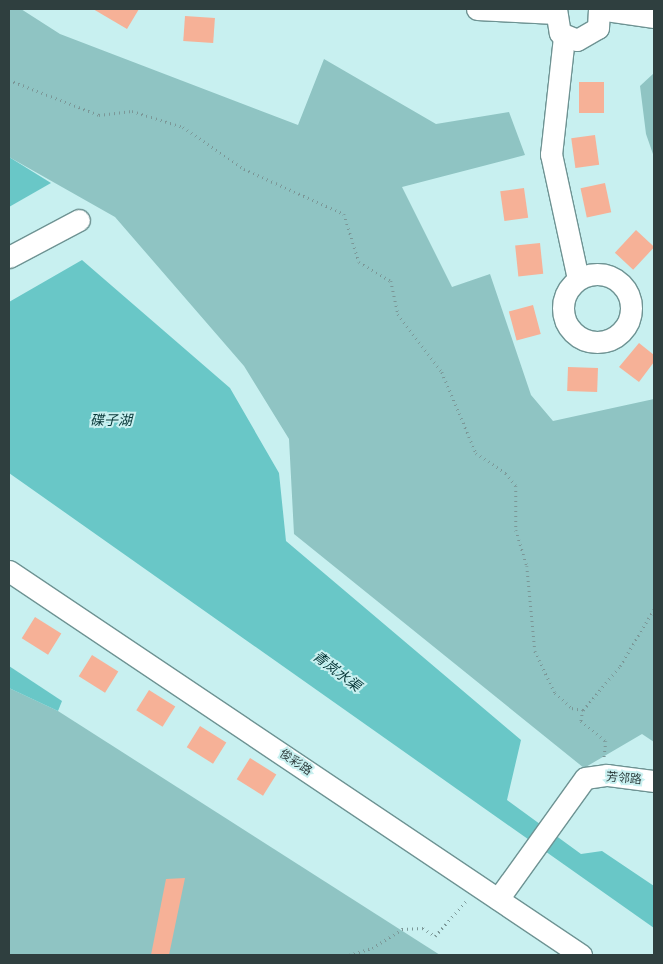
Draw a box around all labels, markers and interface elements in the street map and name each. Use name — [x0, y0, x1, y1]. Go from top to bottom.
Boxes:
water label: 碟子湖 — [90, 412, 132, 428]
water label: 青岚水渠 — [310, 647, 364, 695]
street label: 俊彩路 — [277, 746, 315, 778]
street label: 芳邻路 — [605, 769, 643, 787]

